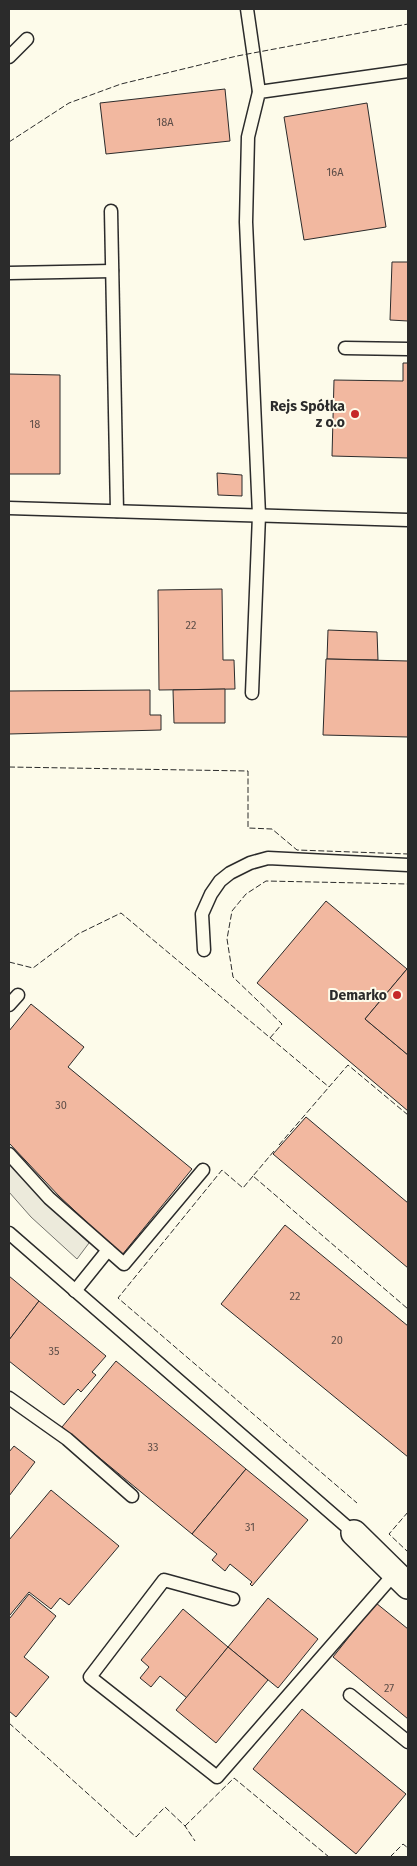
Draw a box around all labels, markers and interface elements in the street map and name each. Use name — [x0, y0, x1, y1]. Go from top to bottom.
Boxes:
house number: 18A — [156, 116, 174, 129]
house number: 16A — [327, 166, 344, 179]
place label: Rejs Spółka z o.o — [270, 398, 345, 431]
marker: Rejs Spółka z o.o — [349, 408, 361, 420]
house number: 18 — [30, 418, 40, 431]
house number: 22 — [186, 619, 196, 632]
place label: Demarko — [329, 987, 387, 1004]
marker: Demarko — [391, 989, 403, 1001]
house number: 30 — [55, 1099, 67, 1112]
house number: 22 — [290, 1290, 300, 1303]
house number: 20 — [331, 1334, 343, 1347]
house number: 35 — [49, 1345, 60, 1358]
house number: 33 — [148, 1441, 158, 1454]
house number: 31 — [245, 1521, 255, 1534]
house number: 27 — [384, 1682, 394, 1695]

